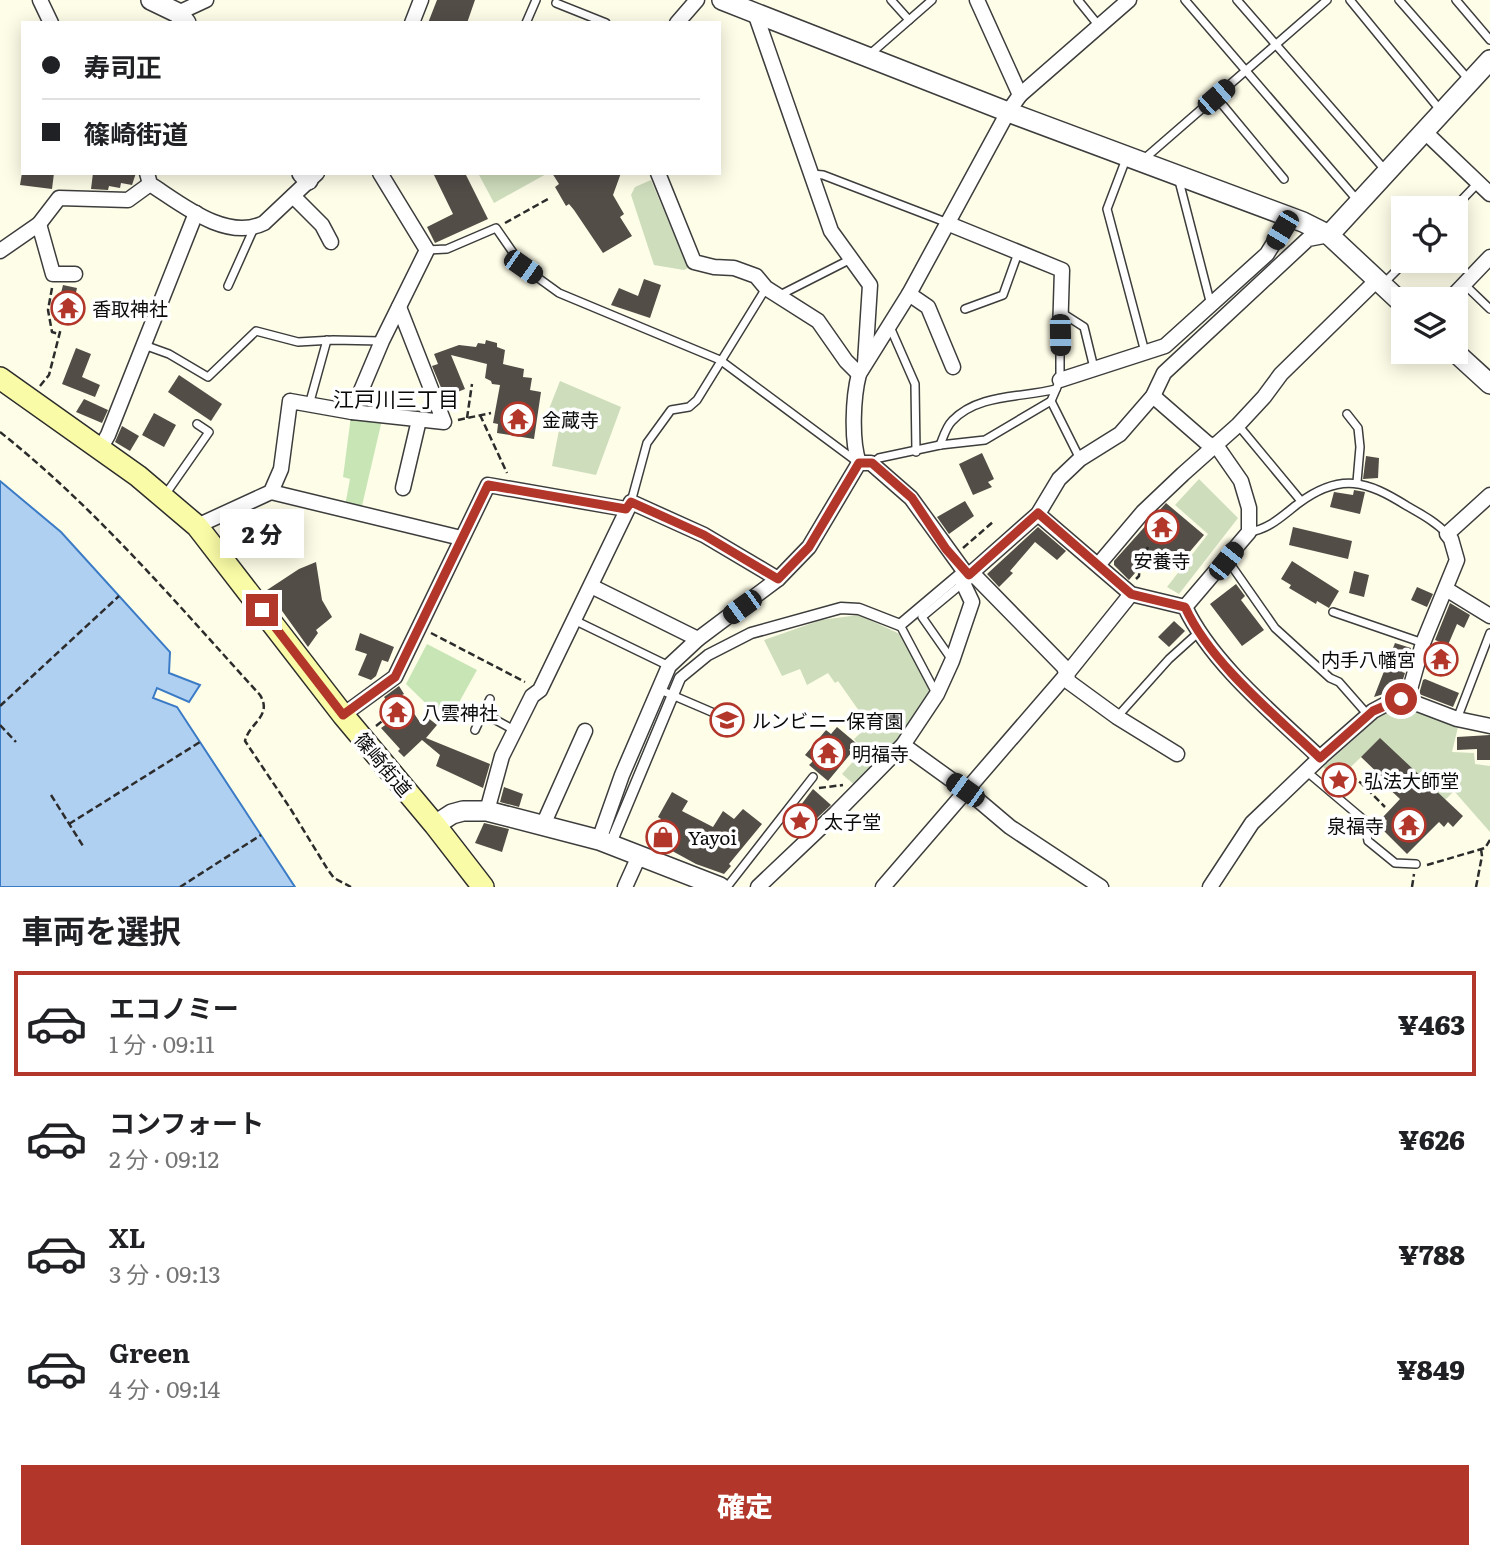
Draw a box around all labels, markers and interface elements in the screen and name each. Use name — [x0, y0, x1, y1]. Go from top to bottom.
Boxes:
text: 寿司正 — [84, 46, 162, 85]
car — [1194, 75, 1239, 119]
text: 篠崎街道 — [84, 113, 188, 152]
map controls — [1391, 196, 1468, 364]
button: locate — [1391, 196, 1468, 273]
car — [1263, 207, 1302, 253]
car — [500, 246, 547, 288]
button: layers — [1391, 287, 1468, 364]
temple icon: 香取神社 — [49, 289, 87, 327]
place label: 香取神社 — [92, 294, 168, 322]
car — [1050, 314, 1071, 356]
district label: 江戸川三丁目 — [333, 382, 459, 413]
temple icon: 金蔵寺 — [499, 400, 537, 438]
place label: 金蔵寺 — [542, 405, 599, 433]
callout: 2 分 — [220, 508, 304, 558]
temple icon: 安養寺 — [1143, 508, 1181, 546]
text: 2 分 — [242, 516, 282, 550]
car — [1205, 538, 1248, 584]
place label: 安養寺 — [1133, 546, 1191, 574]
car — [719, 586, 766, 628]
route end — [246, 594, 278, 626]
temple icon: 内手八幡宮 — [1422, 640, 1460, 678]
place label: 内手八幡宮 — [1321, 645, 1416, 673]
route start — [1385, 683, 1417, 715]
temple icon: 八雲神社 — [378, 693, 416, 731]
place label: 八雲神社 — [422, 698, 498, 726]
school or university icon: ルンビニー保育園 — [708, 701, 746, 739]
place label: ルンビニー保育園 — [752, 706, 904, 734]
street label: 篠崎街道 — [349, 726, 419, 802]
temple icon: 明福寺 — [809, 734, 847, 772]
place label: 明福寺 — [852, 739, 909, 767]
place icon: 弘法大師堂 — [1320, 761, 1358, 799]
place label: 弘法大師堂 — [1364, 766, 1459, 794]
car — [942, 769, 989, 811]
place icon: 太子堂 — [781, 802, 819, 840]
temple icon: 泉福寺 — [1390, 806, 1428, 844]
place label: 太子堂 — [824, 807, 881, 835]
place label: 泉福寺 — [1327, 811, 1384, 839]
shop icon: Yayoi — [644, 818, 682, 856]
place label: Yayoi — [688, 823, 737, 851]
text: 車両を選択 — [21, 905, 181, 953]
text: エコノミー — [109, 987, 239, 1026]
icon: car — [25, 992, 88, 1055]
text: ¥463 — [1398, 1004, 1465, 1043]
text: 1 分 · 09:11 — [109, 1026, 215, 1060]
text: コンフォート — [109, 1102, 264, 1141]
icon: car — [25, 1107, 88, 1170]
text: ¥626 — [1399, 1119, 1465, 1158]
text: 2 分 · 09:12 — [109, 1141, 219, 1175]
text: XL — [109, 1217, 146, 1256]
icon: car — [25, 1222, 88, 1285]
text: ¥788 — [1399, 1234, 1465, 1273]
text: 3 分 · 09:13 — [109, 1256, 221, 1290]
text: Green — [109, 1332, 190, 1371]
icon: car — [25, 1337, 88, 1400]
text: ¥849 — [1397, 1349, 1465, 1388]
text: 4 分 · 09:14 — [109, 1371, 220, 1405]
button: 確定 — [21, 1465, 1469, 1545]

